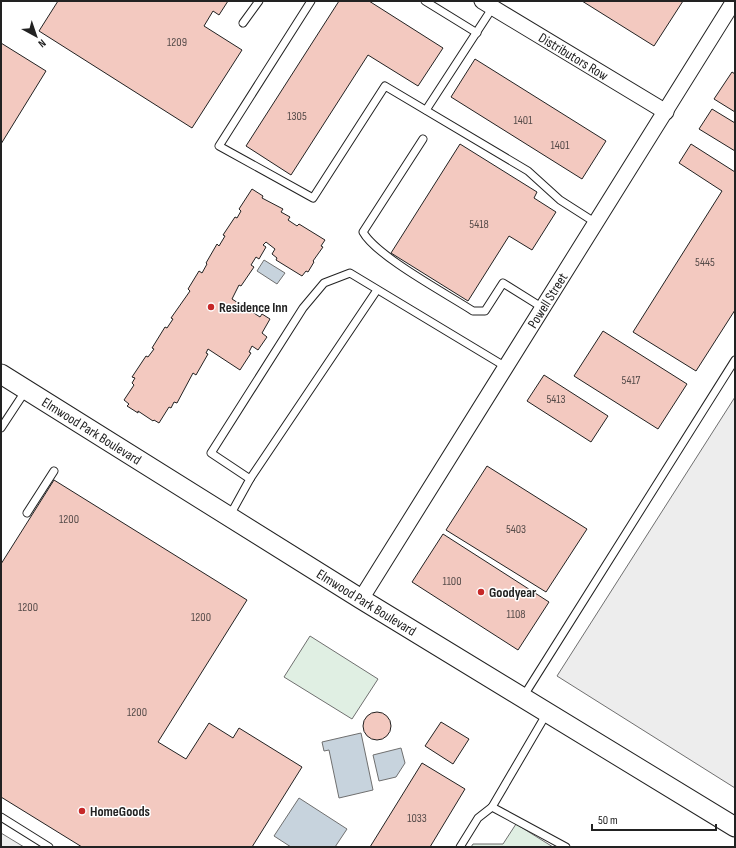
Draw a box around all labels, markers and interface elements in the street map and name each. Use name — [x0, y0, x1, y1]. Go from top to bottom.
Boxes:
north arrow — [16, 16, 56, 56]
street label: Distributors Row — [536, 29, 612, 84]
house number: 1209 — [167, 35, 187, 50]
text: N — [36, 36, 49, 50]
house number: 1305 — [287, 109, 307, 124]
house number: 1401 — [514, 113, 533, 128]
house number: 1401 — [551, 138, 570, 153]
house number: 5418 — [469, 217, 489, 232]
house number: 5445 — [695, 255, 715, 270]
street label: Powell Street — [524, 269, 571, 331]
place label: Residence Inn — [219, 299, 288, 316]
marker: Residence Inn — [206, 302, 216, 312]
house number: 5417 — [622, 373, 641, 388]
house number: 5413 — [546, 392, 566, 407]
street label: Elmwood Park Boulevard — [39, 393, 145, 468]
house number: 1200 — [59, 512, 79, 527]
house number: 5403 — [506, 522, 526, 537]
street label: Elmwood Park Boulevard — [314, 565, 420, 639]
house number: 1100 — [442, 574, 462, 589]
place label: Goodyear — [489, 584, 537, 601]
marker: Goodyear — [476, 587, 486, 597]
house number: 1200 — [18, 600, 38, 615]
house number: 1108 — [506, 607, 526, 622]
house number: 1200 — [191, 610, 211, 625]
house number: 1200 — [127, 705, 147, 720]
place label: HomeGoods — [90, 803, 150, 820]
marker: HomeGoods — [77, 806, 87, 816]
scale bar — [592, 806, 716, 832]
house number: 1033 — [407, 811, 427, 826]
text: 50 m — [598, 813, 618, 828]

